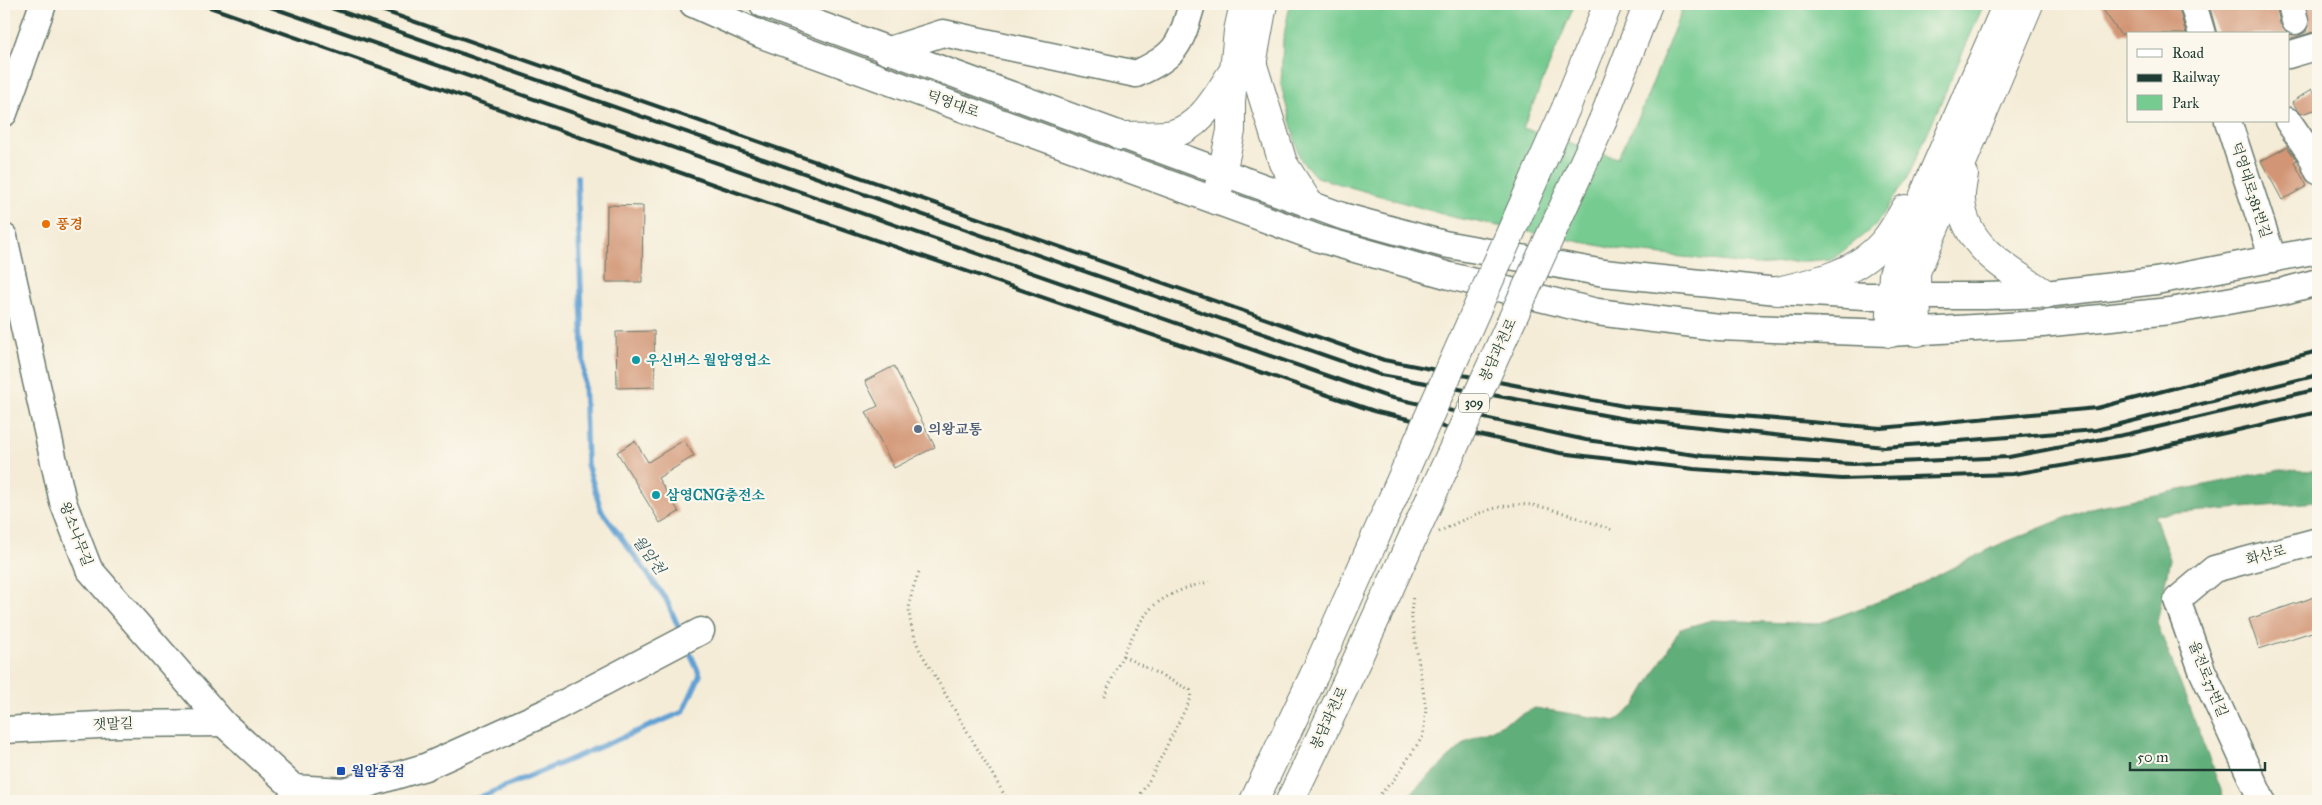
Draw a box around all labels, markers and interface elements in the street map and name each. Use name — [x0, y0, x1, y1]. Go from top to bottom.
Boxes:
legend — [2127, 32, 2290, 122]
text: Road — [2172, 44, 2204, 62]
text: Railway — [2172, 68, 2221, 86]
street label: 덕영대로 — [925, 87, 982, 121]
text: Park — [2172, 94, 2199, 112]
street label: 덕영대로381번길 — [2228, 140, 2274, 240]
place label: 풍경 — [56, 216, 83, 233]
marker: 풍경 — [40, 218, 52, 230]
street label: 봉담과천로 — [1476, 315, 1520, 384]
place label: 우신버스 월암영업소 — [646, 352, 771, 369]
marker: 우신버스 월암영업소 — [630, 354, 642, 366]
road number: 309 — [1459, 393, 1489, 412]
place label: 의왕교통 — [928, 421, 983, 438]
marker: 의왕교통 — [912, 423, 924, 435]
place label: 삼영CNG충전소 — [666, 487, 766, 504]
marker: 삼영CNG충전소 — [650, 489, 662, 501]
street label: 왕소나무길 — [56, 499, 96, 569]
water label: 월암천 — [629, 532, 670, 579]
street label: 화산로 — [2244, 541, 2288, 568]
street label: 율전로37번길 — [2185, 638, 2231, 720]
street label: 봉담과천로 — [1307, 683, 1351, 752]
street label: 잿말길 — [92, 715, 134, 733]
scale bar — [2130, 740, 2264, 772]
text: 50 m — [2137, 748, 2169, 766]
place label: 월암종점 — [351, 763, 405, 780]
marker: 월암종점 — [335, 765, 347, 777]

